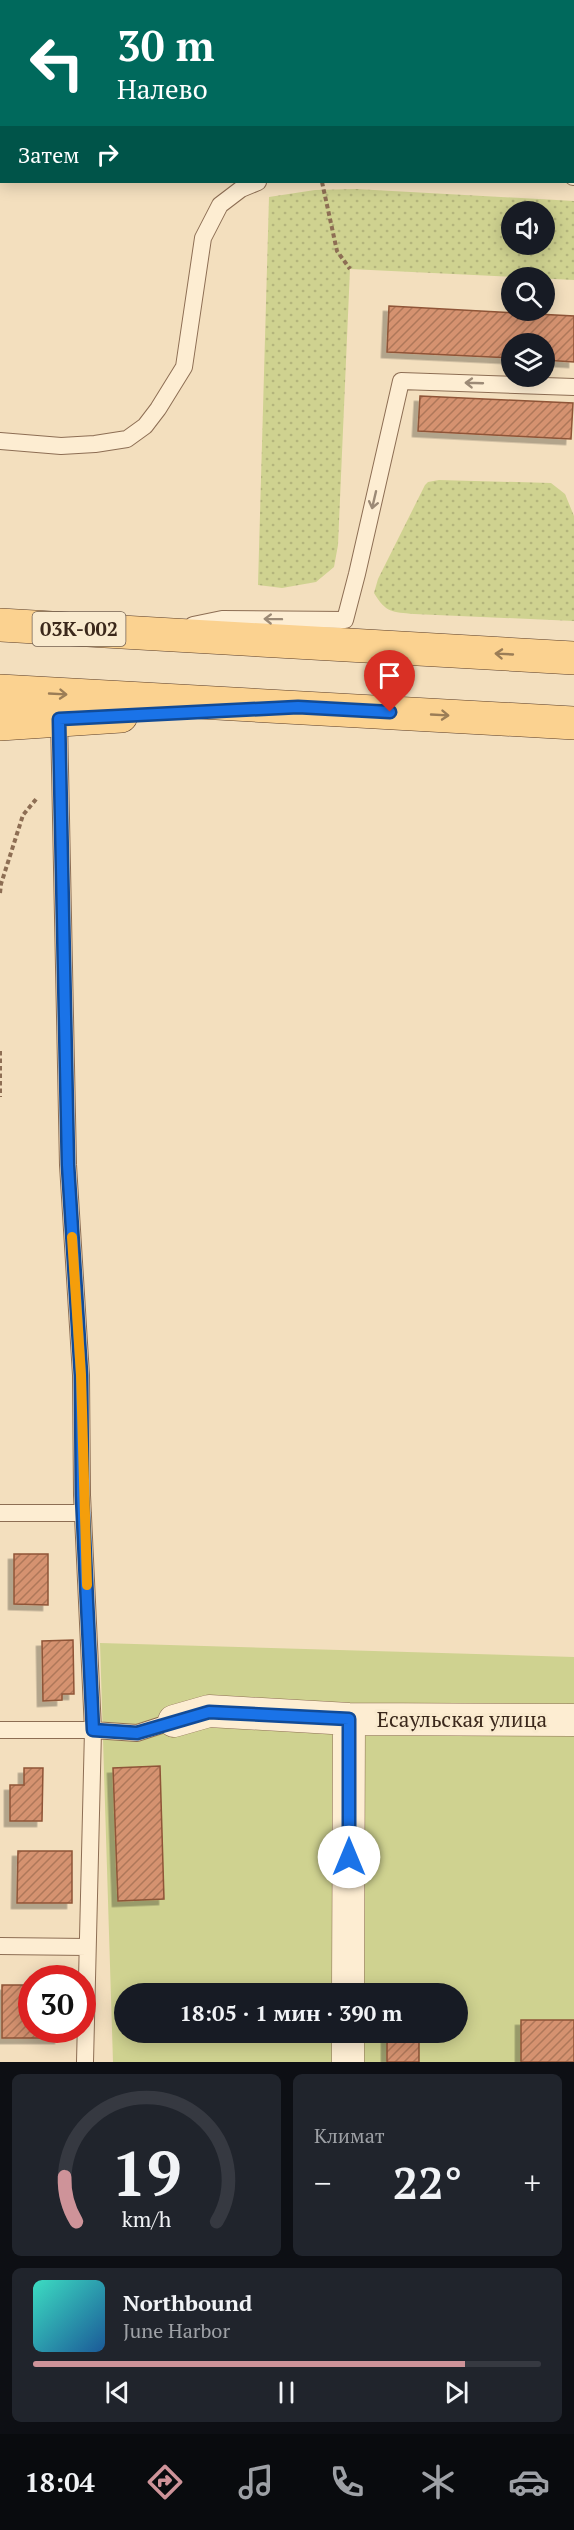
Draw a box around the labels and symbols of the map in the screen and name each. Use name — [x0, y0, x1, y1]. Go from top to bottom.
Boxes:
one-way arrow — [464, 378, 484, 389]
one-way arrow — [368, 490, 379, 509]
road number: 03К-002 — [32, 612, 125, 646]
one-way arrow — [264, 613, 284, 625]
one-way arrow — [494, 649, 514, 660]
pin — [364, 650, 415, 712]
one-way arrow — [48, 689, 68, 700]
one-way arrow — [430, 710, 450, 721]
street label: Есаульская улица — [377, 1705, 548, 1733]
position arrow — [317, 1825, 381, 1889]
speed limit sign: 30 — [18, 1965, 96, 2043]

